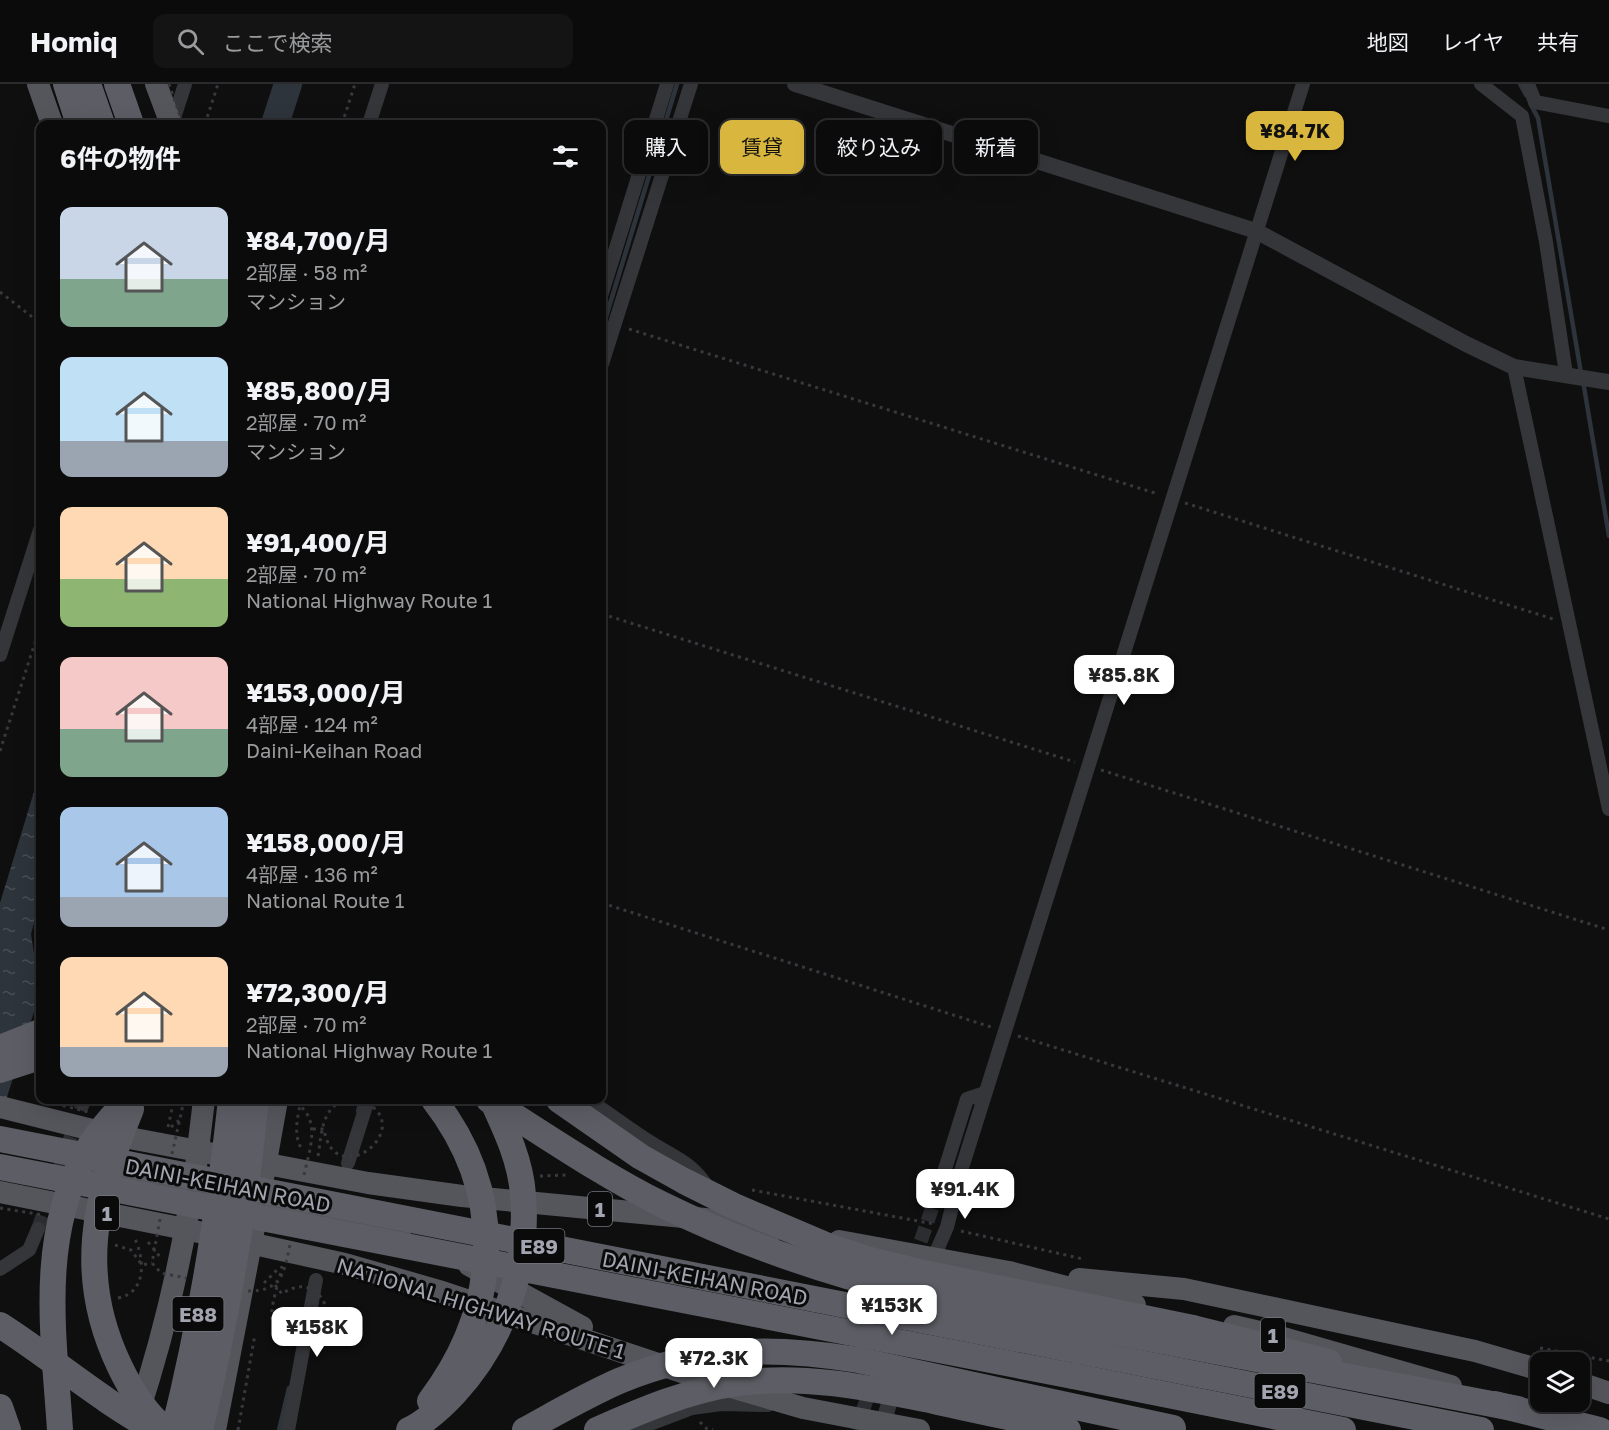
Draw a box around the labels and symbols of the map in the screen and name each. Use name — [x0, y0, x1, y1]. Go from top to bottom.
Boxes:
pin: ¥84.7K — [1246, 111, 1344, 162]
pin: ¥85.8K — [1075, 655, 1173, 706]
street label: DAINI-KEIHAN ROAD — [123, 1152, 333, 1218]
pin: ¥91.4K — [916, 1169, 1014, 1220]
road number: 1 — [588, 1192, 612, 1226]
road number: 1 — [95, 1196, 119, 1230]
road number: E89 — [514, 1229, 564, 1263]
street label: DAINI-KEIHAN ROAD — [600, 1245, 810, 1311]
street label: NATIONAL HIGHWAY ROUTE 1 — [334, 1252, 628, 1364]
pin: ¥153K — [850, 1285, 934, 1336]
road number: E88 — [172, 1297, 224, 1331]
pin: ¥158K — [275, 1307, 359, 1358]
road number: 1 — [1261, 1318, 1285, 1352]
pin: ¥72.3K — [665, 1338, 763, 1389]
road number: E89 — [1254, 1374, 1306, 1408]

